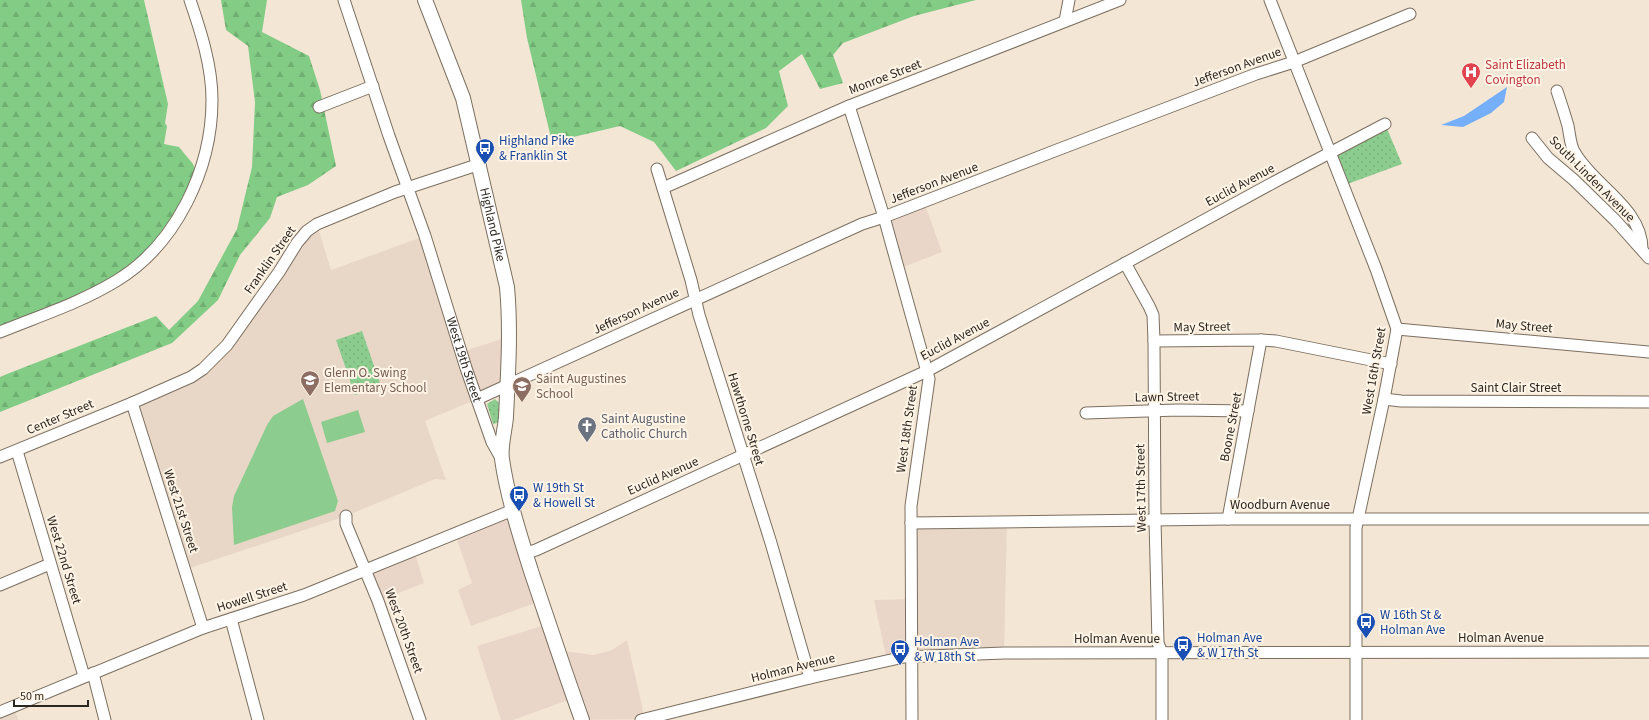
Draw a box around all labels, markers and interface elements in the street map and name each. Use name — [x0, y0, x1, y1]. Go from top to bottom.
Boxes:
street label: Jefferson Avenue — [1190, 43, 1284, 91]
street label: Monroe Street — [846, 55, 925, 99]
place label: Saint Elizabeth Covington — [1485, 56, 1566, 89]
hospital icon: Saint Elizabeth Covington — [1460, 61, 1482, 89]
place label: Highland Pike & Franklin St — [499, 132, 574, 165]
street label: South Linden Avenue — [1545, 132, 1639, 226]
bus stop icon: Highland Pike & Franklin St — [474, 137, 496, 165]
street label: Jefferson Avenue — [887, 158, 981, 208]
street label: Euclid Avenue — [1202, 159, 1278, 211]
street label: Highland Pike — [475, 186, 510, 263]
street label: Franklin Street — [240, 222, 300, 298]
street label: Jefferson Avenue — [590, 283, 682, 339]
street label: Euclid Avenue — [917, 313, 993, 365]
street label: West 19th Street — [442, 315, 486, 405]
street label: May Street — [1495, 315, 1554, 338]
street label: May Street — [1173, 317, 1231, 336]
street label: West 16th Street — [1357, 325, 1391, 416]
place label: Glenn O. Swing Elementary School — [324, 364, 426, 397]
school or university icon: Glenn O. Swing Elementary School — [299, 369, 321, 397]
place label: Saint Augustines School — [536, 370, 627, 403]
street label: Hawthorne Street — [723, 370, 769, 468]
school or university icon: Saint Augustines School — [511, 375, 533, 403]
street label: Saint Clair Street — [1471, 379, 1562, 397]
street label: West 18th Street — [892, 383, 922, 474]
street label: Lawn Street — [1135, 387, 1200, 407]
street label: Boone Street — [1215, 390, 1247, 463]
street label: Center Street — [24, 395, 97, 439]
place label: Saint Augustine Catholic Church — [601, 410, 687, 443]
church icon: Saint Augustine Catholic Church — [576, 415, 598, 443]
street label: West 17th Street — [1131, 443, 1151, 532]
street label: Euclid Avenue — [625, 452, 701, 500]
street label: West 21st Street — [159, 467, 203, 555]
place label: W 19th St & Howell St — [533, 479, 596, 512]
bus stop icon: W 19th St & Howell St — [508, 484, 530, 512]
street label: Woodburn Avenue — [1230, 496, 1330, 514]
street label: West 22nd Street — [42, 514, 86, 607]
street label: Howell Street — [214, 577, 290, 617]
street label: West 20th Street — [380, 586, 428, 676]
place label: W 16th St & Holman Ave — [1380, 606, 1445, 639]
bus stop icon: W 16th St & Holman Ave — [1355, 611, 1377, 639]
place label: Holman Ave & W 17th St — [1197, 629, 1262, 662]
street label: Holman Avenue — [1458, 629, 1544, 647]
street label: Holman Avenue — [1074, 630, 1160, 648]
place label: Holman Ave & W 18th St — [914, 633, 979, 666]
bus stop icon: Holman Ave & W 17th St — [1172, 634, 1194, 662]
bus stop icon: Holman Ave & W 18th St — [889, 638, 911, 666]
street label: Holman Avenue — [749, 649, 837, 687]
scale bar — [14, 682, 88, 708]
text: 50 m — [20, 688, 44, 705]

